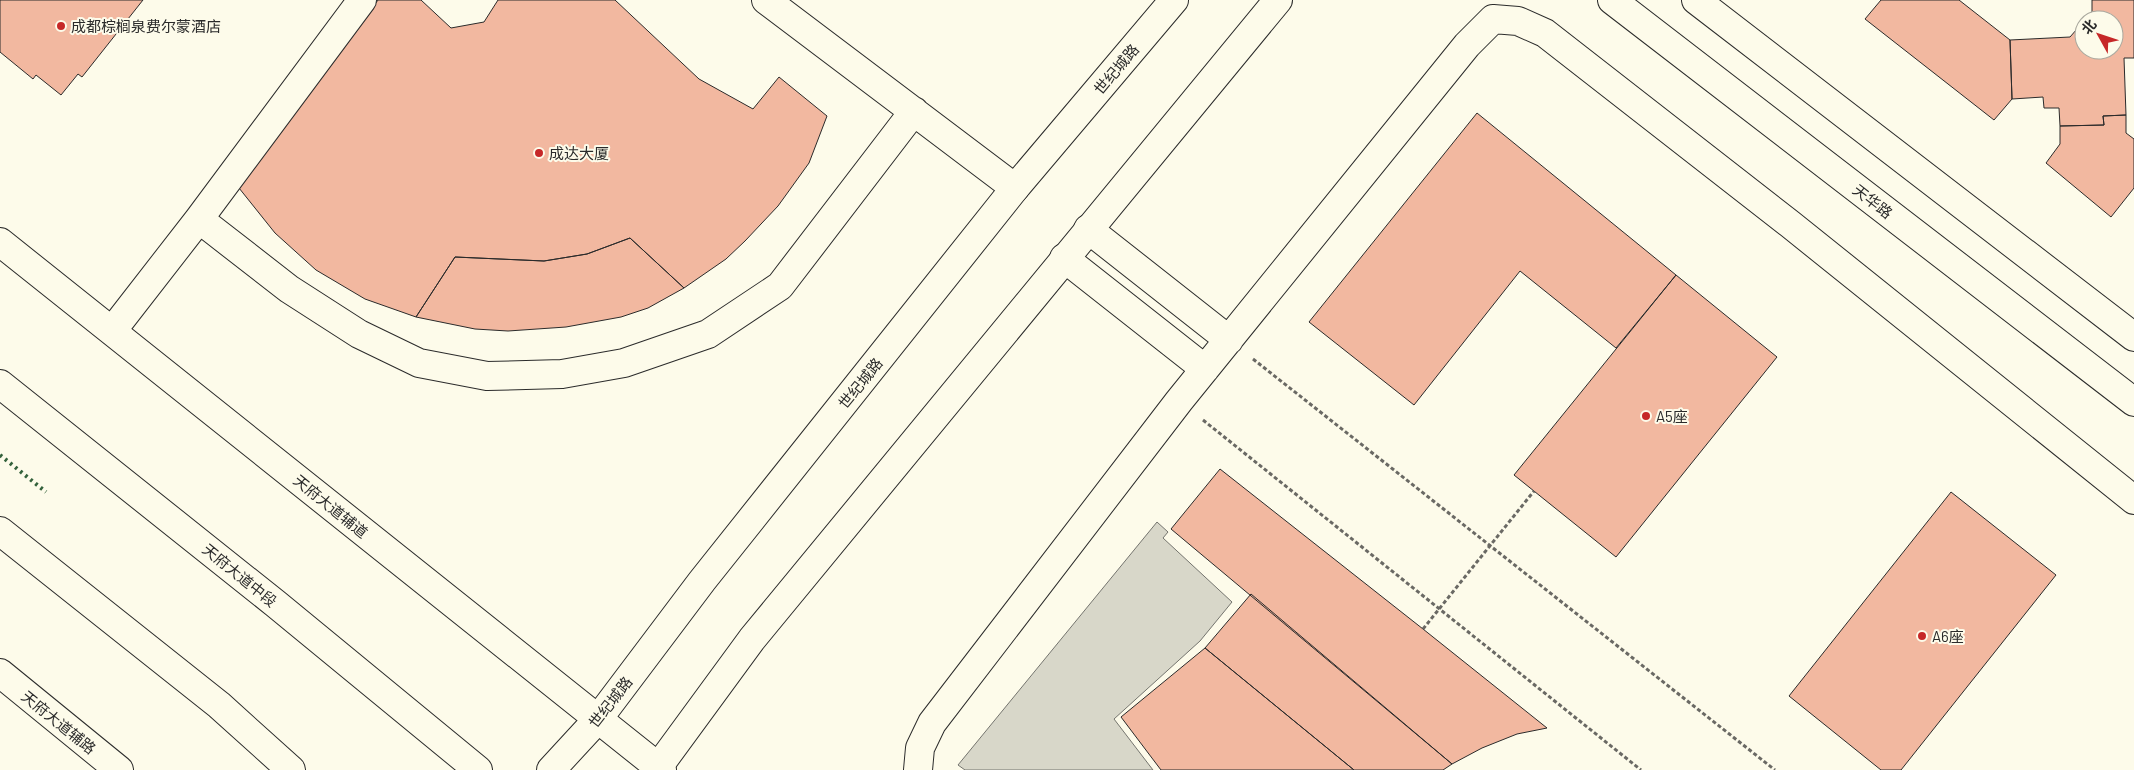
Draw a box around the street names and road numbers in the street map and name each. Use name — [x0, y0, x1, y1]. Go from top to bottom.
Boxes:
street label: 世纪城路 — [1090, 40, 1142, 98]
street label: 天华路 — [1850, 180, 1896, 222]
street label: 世纪城路 — [834, 354, 886, 412]
street label: 天府大道辅道 — [290, 471, 372, 541]
street label: 天府大道中段 — [199, 540, 281, 610]
street label: 世纪城路 — [584, 673, 636, 731]
street label: 天府大道辅路 — [18, 687, 100, 757]

